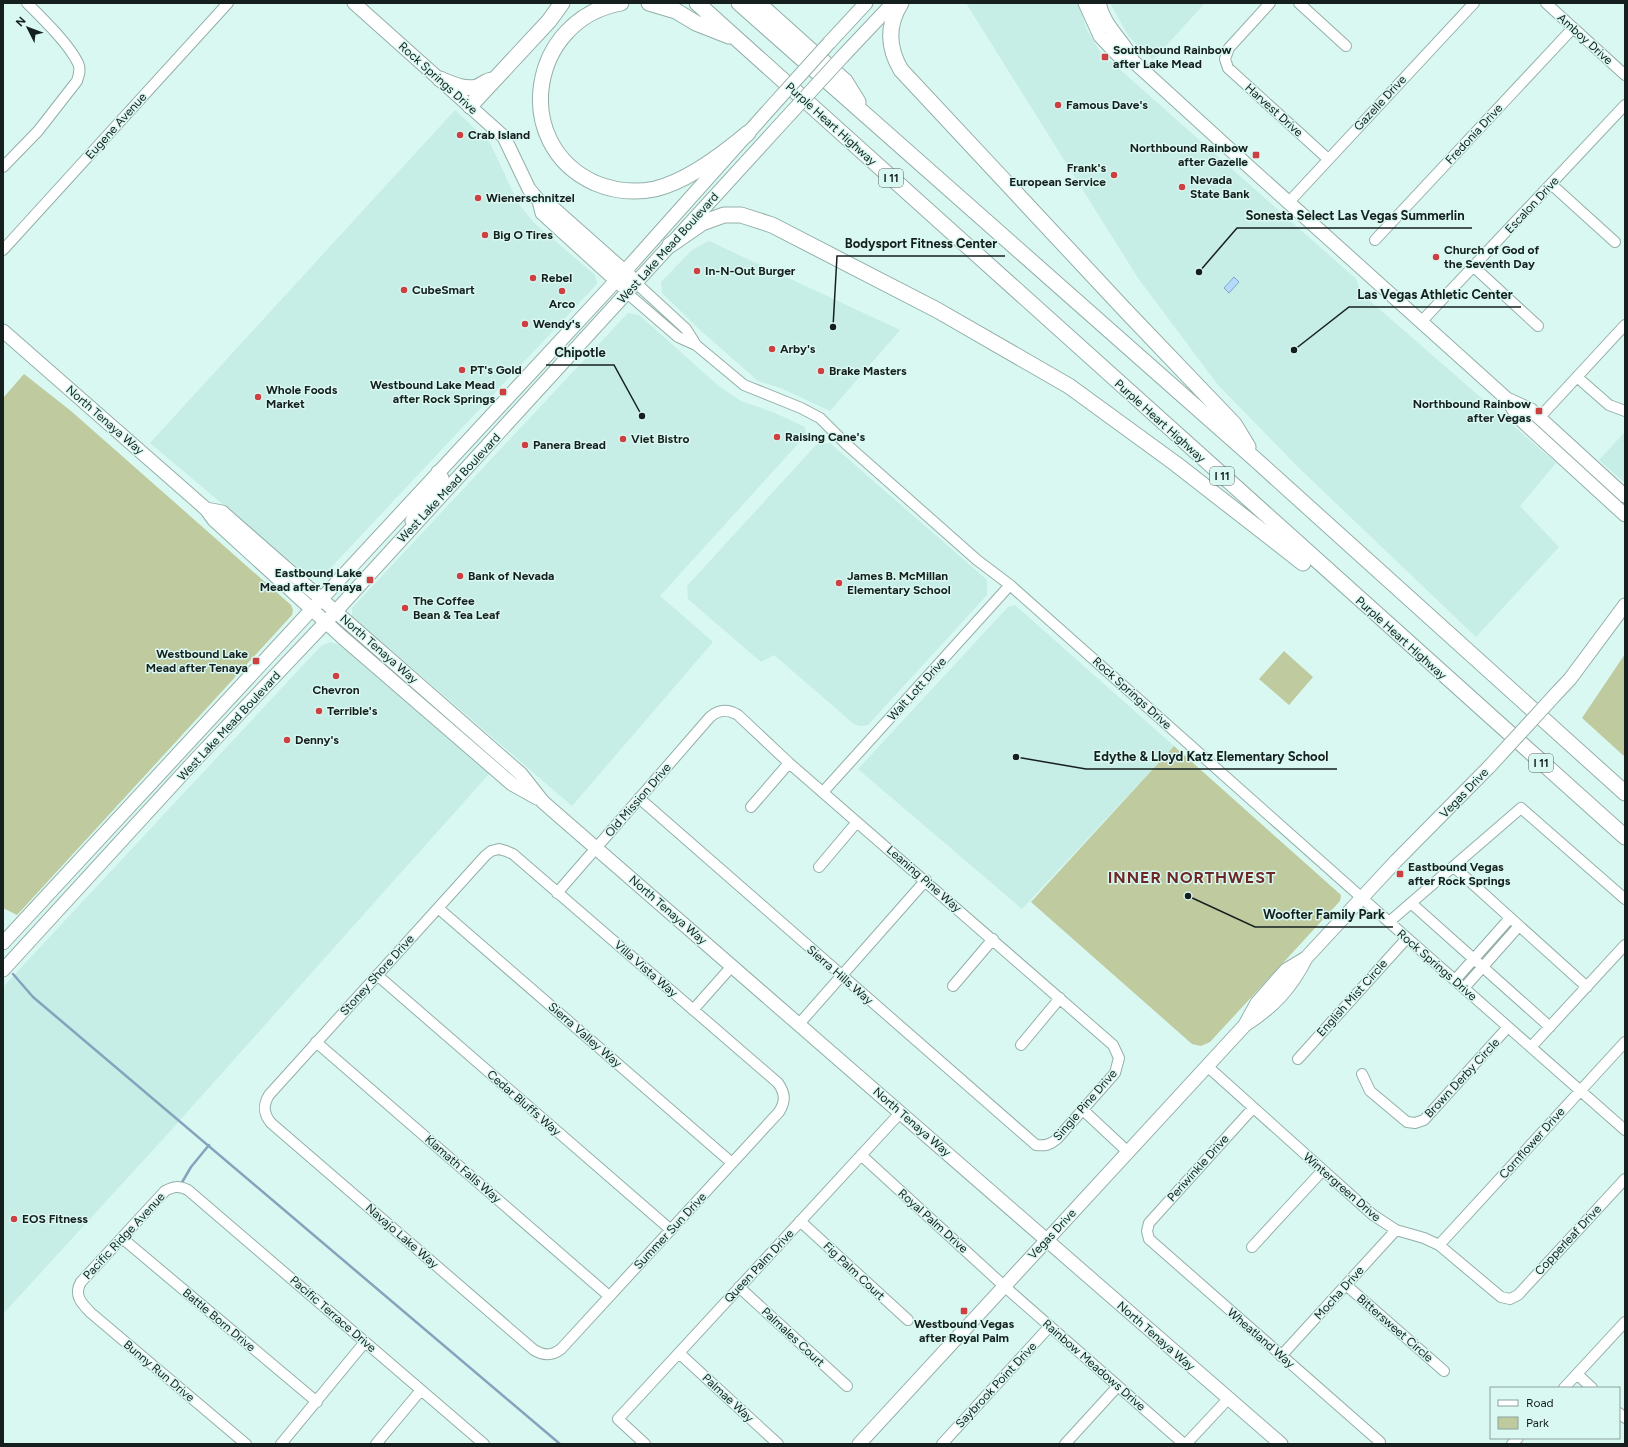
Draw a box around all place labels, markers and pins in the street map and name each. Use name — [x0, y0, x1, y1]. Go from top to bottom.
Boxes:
place label: Southbound Rainbow after Lake Mead — [1113, 43, 1231, 71]
marker: Southbound Rainbow after Lake Mead — [1100, 52, 1110, 62]
place label: Famous Dave's — [1066, 98, 1148, 112]
marker: Famous Dave's — [1053, 100, 1063, 110]
place label: Crab Island — [468, 128, 530, 142]
marker: Crab Island — [455, 130, 465, 140]
place label: Northbound Rainbow after Gazelle — [1130, 141, 1248, 169]
marker: Northbound Rainbow after Gazelle — [1251, 150, 1261, 160]
place label: Frank's European Service — [1009, 161, 1106, 189]
marker: Frank's European Service — [1109, 170, 1119, 180]
place label: Nevada State Bank — [1190, 173, 1250, 201]
marker: Nevada State Bank — [1177, 182, 1187, 192]
place label: Wienerschnitzel — [486, 191, 575, 205]
marker: Wienerschnitzel — [473, 193, 483, 203]
callout: Sonesta Select Las Vegas Summerlin — [1237, 203, 1472, 228]
place label: Big O Tires — [493, 228, 553, 242]
marker: Big O Tires — [480, 230, 490, 240]
callout: Bodysport Fitness Center — [837, 231, 1005, 256]
place label: Church of God of the Seventh Day — [1444, 243, 1540, 271]
marker: Church of God of the Seventh Day — [1431, 252, 1441, 262]
place label: In-N-Out Burger — [705, 264, 796, 278]
marker: In-N-Out Burger — [692, 266, 702, 276]
place label: Rebel — [541, 271, 572, 285]
marker: Rebel — [528, 273, 538, 283]
callout: Las Vegas Athletic Center — [1349, 282, 1521, 307]
place label: CubeSmart — [412, 283, 475, 297]
marker: CubeSmart — [399, 285, 409, 295]
marker: Arco — [557, 286, 567, 296]
place label: Arco — [549, 297, 575, 311]
place label: Wendy's — [533, 317, 581, 331]
marker: Wendy's — [520, 319, 530, 329]
callout: Chipotle — [546, 340, 614, 365]
place label: Arby's — [780, 342, 816, 356]
marker: Arby's — [767, 344, 777, 354]
place label: PT's Gold — [470, 363, 522, 377]
place label: Brake Masters — [829, 364, 907, 378]
marker: PT's Gold — [457, 365, 467, 375]
marker: Brake Masters — [816, 366, 826, 376]
place label: Westbound Lake Mead after Rock Springs — [370, 378, 495, 406]
place label: Whole Foods Market — [266, 383, 338, 411]
marker: Westbound Lake Mead after Rock Springs — [498, 387, 508, 397]
marker: Whole Foods Market — [253, 392, 263, 402]
place label: Northbound Rainbow after Vegas — [1413, 397, 1531, 425]
marker: Northbound Rainbow after Vegas — [1534, 406, 1544, 416]
place label: Raising Cane's — [785, 430, 865, 444]
place label: Viet Bistro — [631, 432, 690, 446]
marker: Raising Cane's — [772, 432, 782, 442]
marker: Viet Bistro — [618, 434, 628, 444]
place label: Panera Bread — [533, 438, 606, 452]
marker: Panera Bread — [520, 440, 530, 450]
place label: Eastbound Lake Mead after Tenaya — [260, 566, 362, 594]
place label: Bank of Nevada — [468, 569, 555, 583]
place label: James B. McMillan Elementary School — [847, 569, 951, 597]
marker: Bank of Nevada — [455, 571, 465, 581]
marker: Eastbound Lake Mead after Tenaya — [365, 575, 375, 585]
marker: James B. McMillan Elementary School — [834, 578, 844, 588]
place label: The Coffee Bean & Tea Leaf — [413, 594, 500, 622]
marker: The Coffee Bean & Tea Leaf — [400, 603, 410, 613]
place label: Westbound Lake Mead after Tenaya — [146, 647, 248, 675]
marker: Westbound Lake Mead after Tenaya — [251, 656, 261, 666]
marker: Chevron — [331, 671, 341, 681]
place label: Chevron — [313, 683, 360, 697]
place label: Terrible's — [327, 704, 378, 718]
marker: Terrible's — [314, 706, 324, 716]
place label: Denny's — [295, 733, 339, 747]
marker: Denny's — [282, 735, 292, 745]
callout: Edythe & Lloyd Katz Elementary School — [1086, 744, 1337, 769]
place label: Eastbound Vegas after Rock Springs — [1408, 860, 1511, 888]
marker: Eastbound Vegas after Rock Springs — [1395, 869, 1405, 879]
callout: Woofter Family Park — [1255, 902, 1393, 927]
place label: EOS Fitness — [22, 1212, 88, 1226]
marker: EOS Fitness — [9, 1214, 19, 1224]
marker: Westbound Vegas after Royal Palm — [959, 1306, 969, 1316]
place label: Westbound Vegas after Royal Palm — [914, 1317, 1014, 1345]

